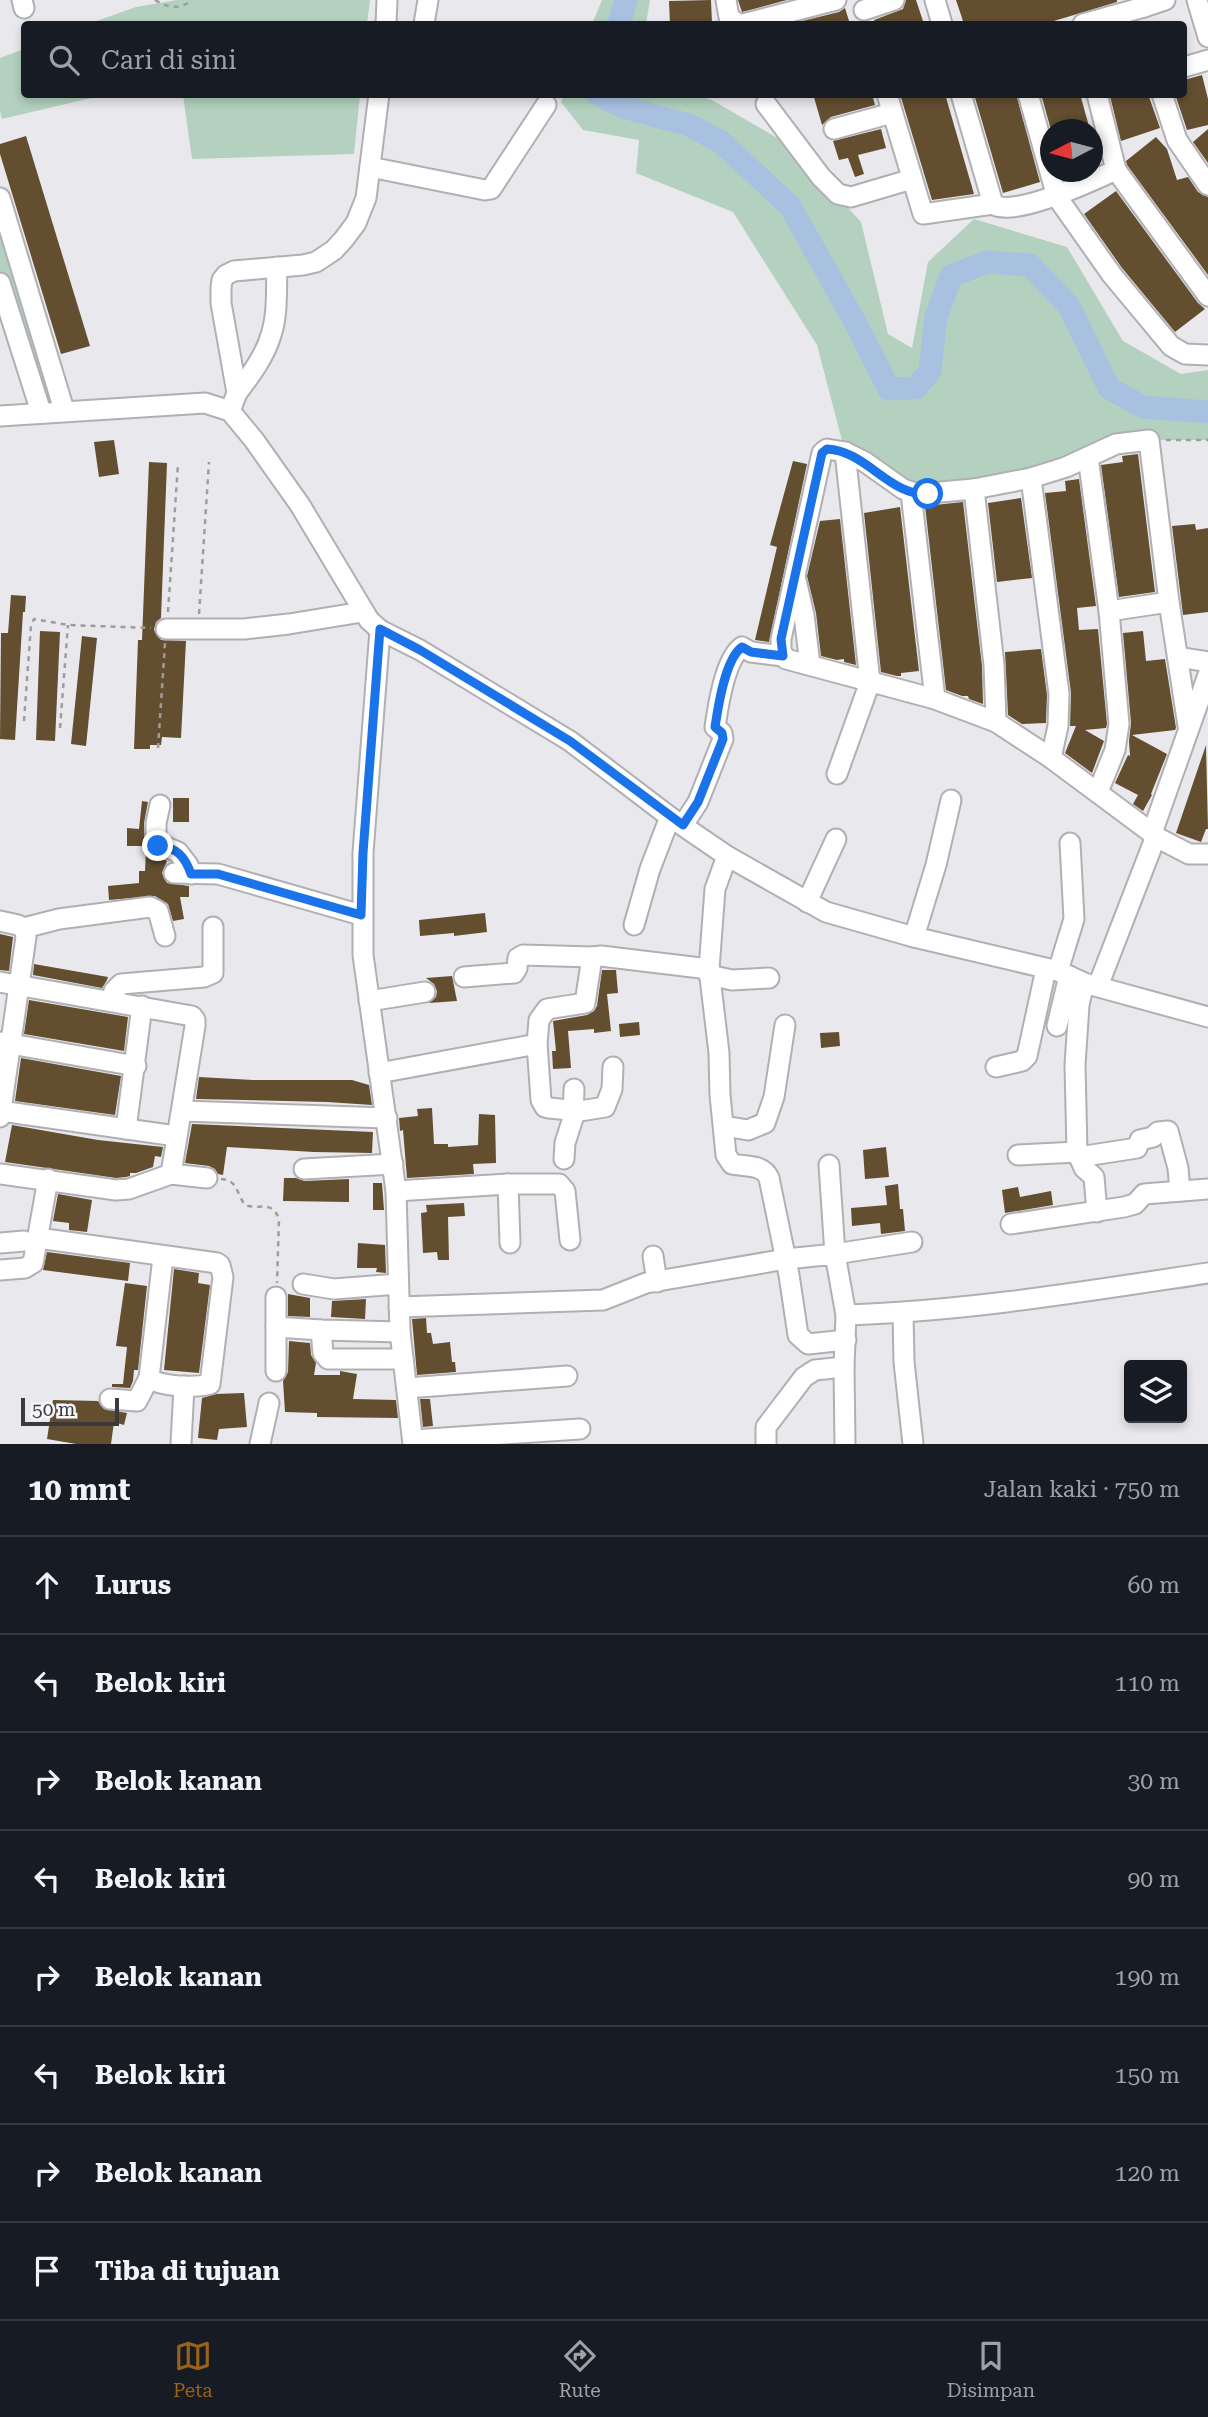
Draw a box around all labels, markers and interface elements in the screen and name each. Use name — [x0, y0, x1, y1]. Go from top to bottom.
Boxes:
search box — [21, 21, 1187, 98]
icon: search — [45, 41, 83, 79]
text: Cari di sini — [101, 45, 237, 75]
north arrow — [1040, 119, 1103, 182]
route start — [912, 478, 943, 509]
route end — [142, 830, 173, 861]
map controls — [1124, 1360, 1187, 1423]
button: layers — [1124, 1360, 1187, 1423]
scale bar — [21, 1395, 119, 1427]
text: 50 m — [32, 1398, 75, 1421]
text: 10 mnt — [28, 1472, 130, 1507]
text: Jalan kaki · 750 m — [984, 1476, 1180, 1503]
icon: ahead — [28, 1566, 66, 1604]
text: Lurus — [95, 1570, 171, 1600]
text: 60 m — [1127, 1572, 1180, 1599]
icon: left — [28, 1664, 66, 1702]
text: Belok kiri — [95, 1668, 226, 1698]
text: 110 m — [1115, 1670, 1180, 1697]
icon: right — [28, 1762, 66, 1800]
text: Belok kanan — [95, 1766, 262, 1796]
text: 30 m — [1127, 1768, 1180, 1795]
icon: left — [28, 1860, 66, 1898]
text: Belok kiri — [95, 1864, 226, 1894]
text: 90 m — [1127, 1866, 1180, 1893]
icon: right — [28, 1958, 66, 1996]
text: Belok kanan — [95, 1962, 262, 1992]
text: 190 m — [1115, 1964, 1180, 1991]
icon: left — [28, 2056, 66, 2094]
text: Belok kiri — [95, 2060, 226, 2090]
text: 150 m — [1115, 2062, 1180, 2089]
icon: right — [28, 2154, 66, 2192]
text: Belok kanan — [95, 2158, 262, 2188]
text: 120 m — [1115, 2160, 1180, 2187]
icon: arrive — [28, 2252, 66, 2290]
text: Tiba di tujuan — [95, 2256, 280, 2286]
tab: Peta — [173, 2337, 213, 2402]
tab: Rute — [559, 2337, 601, 2402]
tab: Disimpan — [947, 2337, 1035, 2402]

